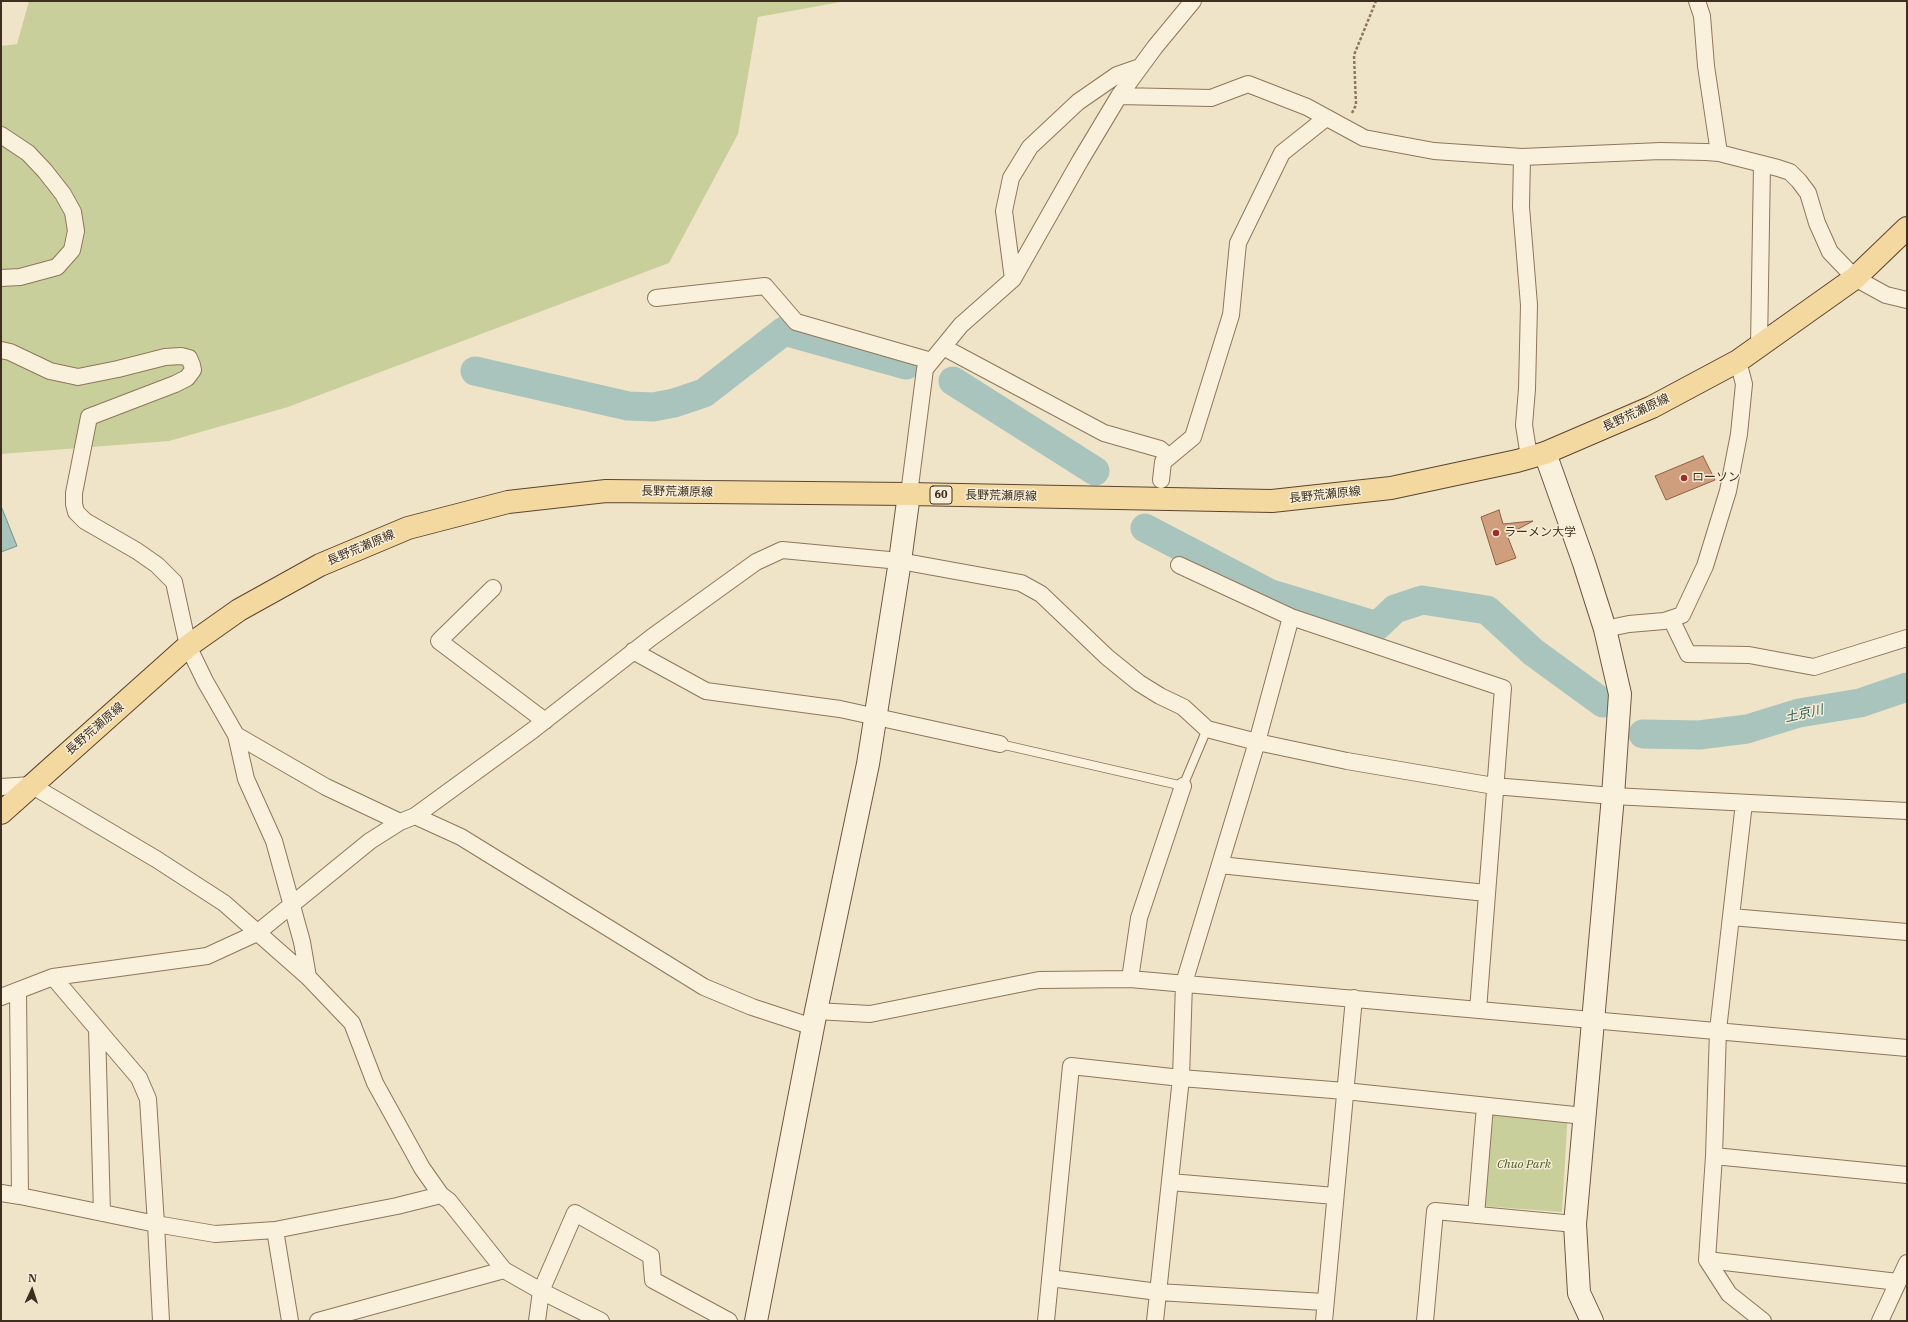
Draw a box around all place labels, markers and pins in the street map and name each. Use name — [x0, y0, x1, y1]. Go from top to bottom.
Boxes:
place label: ローソン — [1692, 471, 1740, 485]
marker: ローソン — [1679, 473, 1689, 483]
place label: ラーメン大学 — [1504, 526, 1576, 540]
marker: ラーメン大学 — [1491, 528, 1501, 538]

